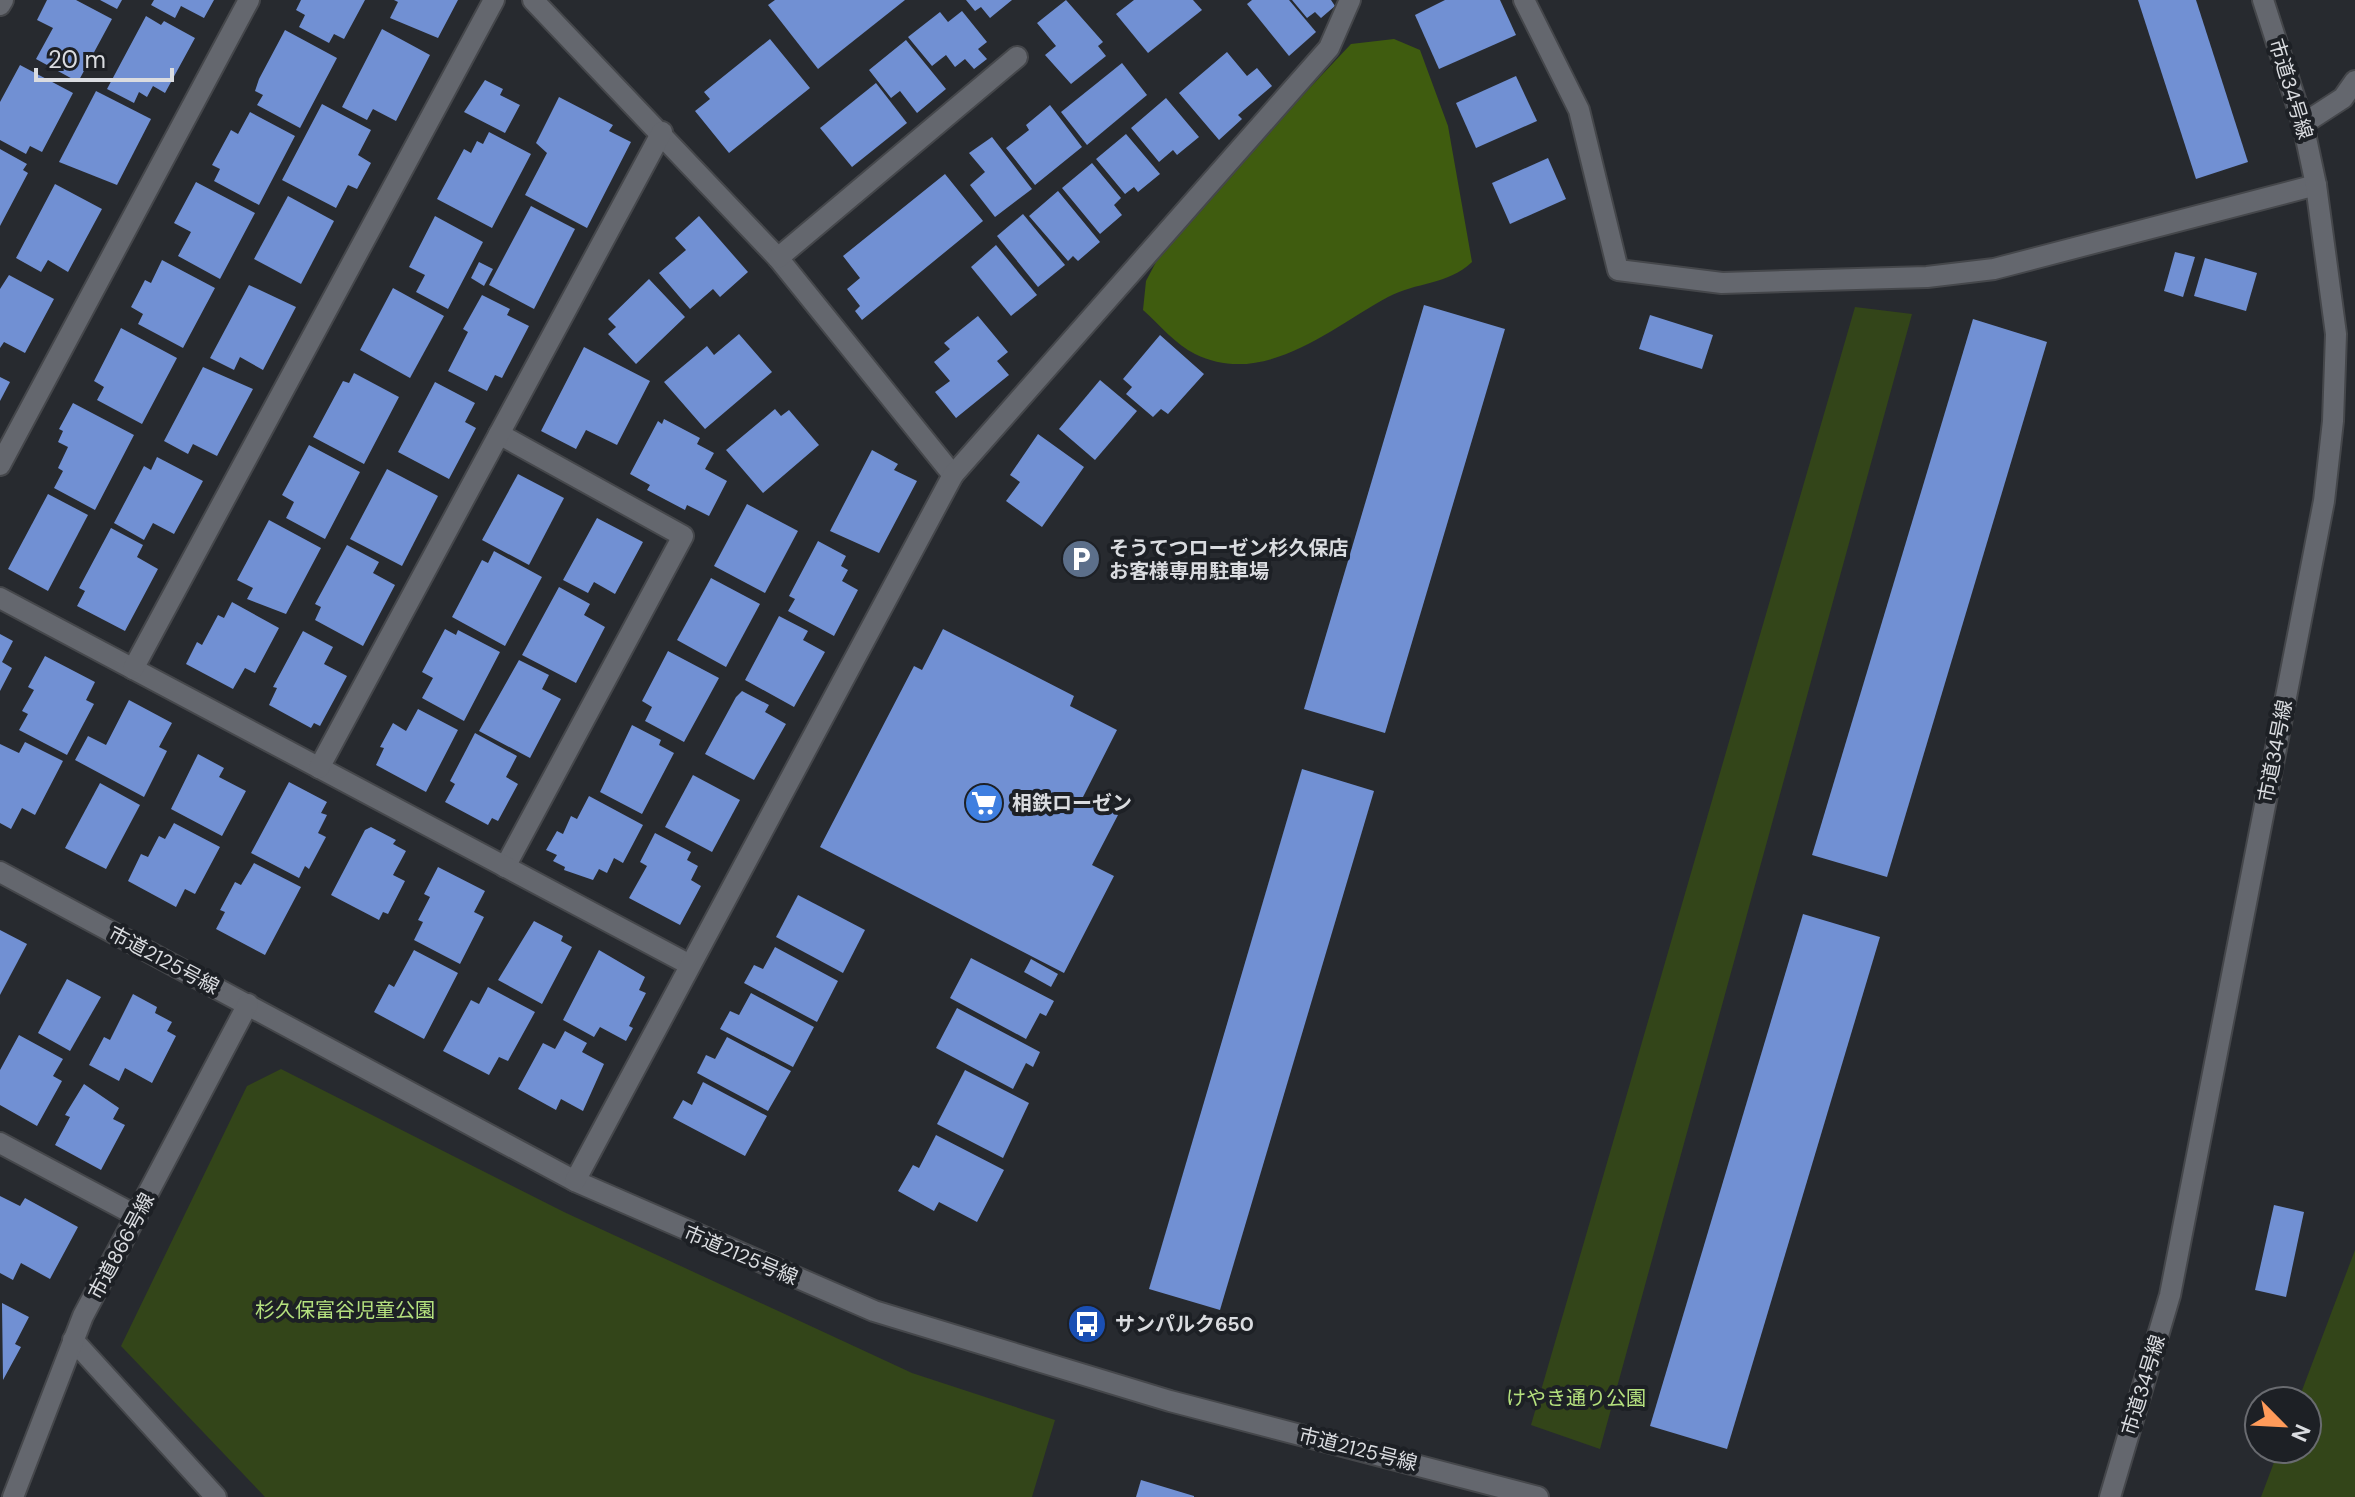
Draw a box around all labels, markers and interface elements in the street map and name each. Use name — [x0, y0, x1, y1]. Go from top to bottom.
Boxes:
scale bar — [36, 32, 172, 82]
street label: 市道34号線 — [2263, 35, 2319, 143]
text: 20 m — [48, 44, 106, 75]
place label: そうてつローゼン杉久保店 お客様専用駐車場 — [1109, 535, 1349, 584]
parking icon: そうてつローゼン杉久保店 お客様専用駐車場 — [1060, 538, 1102, 580]
street label: 市道34号線 — [2252, 697, 2298, 805]
supermarket icon: 相鉄ローゼン — [963, 782, 1005, 824]
place label: 相鉄ローゼン — [1012, 790, 1132, 816]
street label: 市道2125号線 — [104, 920, 224, 1000]
street label: 市道866号線 — [82, 1188, 160, 1304]
street label: 市道2125号線 — [680, 1219, 802, 1291]
park label: 杉久保富谷児童公園 — [255, 1297, 435, 1323]
bus stop icon: サンパルク650 — [1066, 1303, 1108, 1345]
place label: サンパルク650 — [1115, 1311, 1254, 1337]
street label: 市道34号線 — [2115, 1331, 2171, 1439]
park label: けやき通り公園 — [1506, 1385, 1646, 1411]
north arrow — [2243, 1385, 2323, 1465]
text: N — [2284, 1420, 2317, 1446]
street label: 市道2125号線 — [1296, 1422, 1420, 1476]

